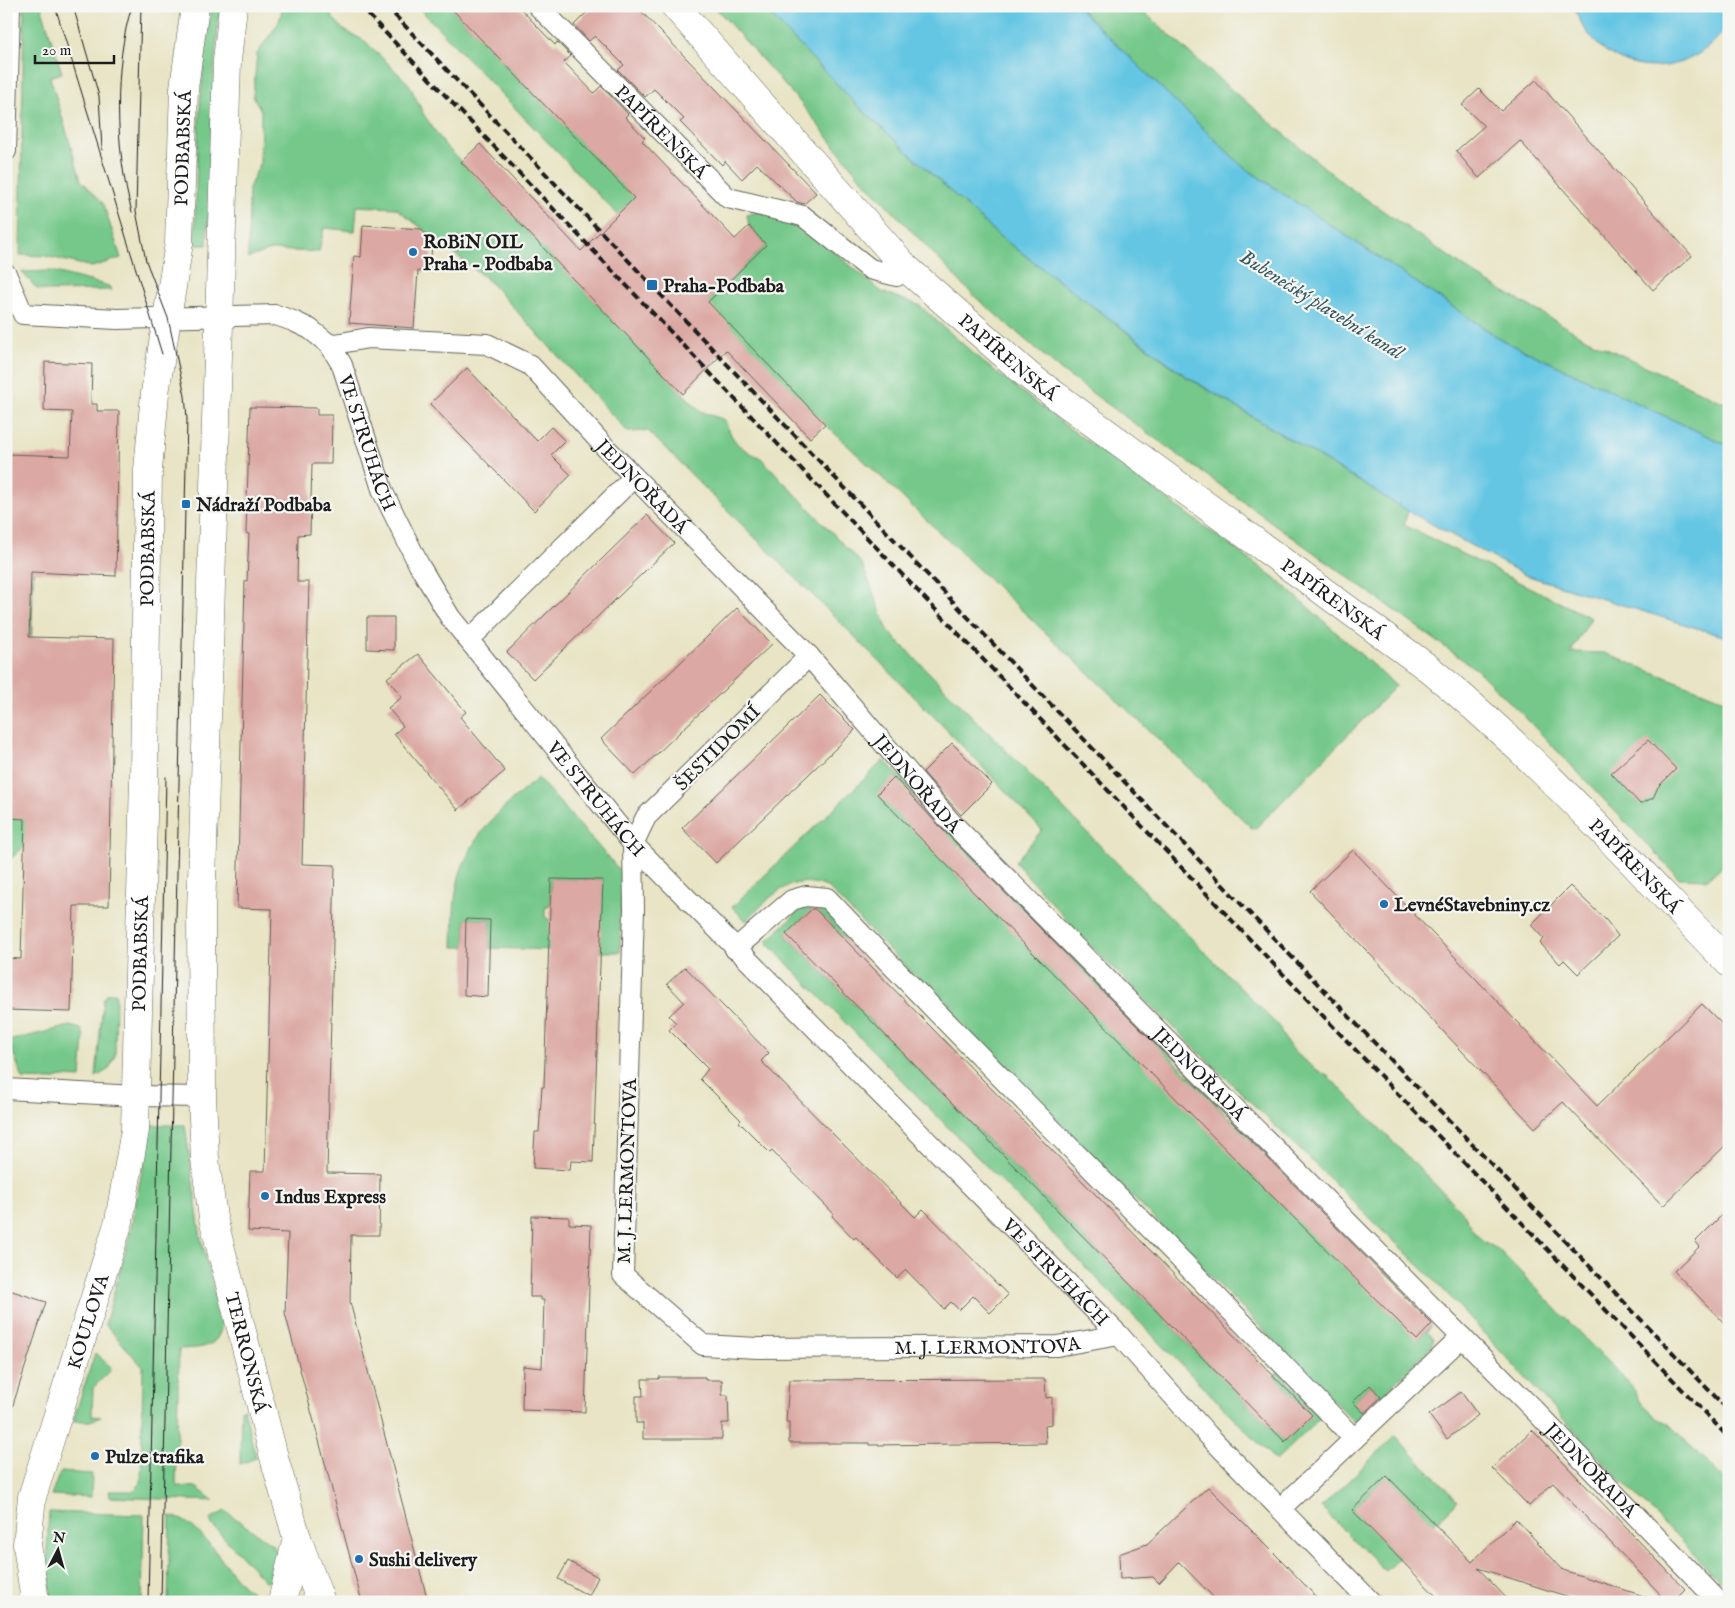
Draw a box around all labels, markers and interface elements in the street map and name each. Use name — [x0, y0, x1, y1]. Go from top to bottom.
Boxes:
scale bar — [35, 32, 114, 64]
text: 20 m — [42, 41, 72, 60]
street label: PAPÍRENSKÁ — [609, 80, 714, 185]
street label: PODBABSKÁ — [170, 89, 198, 206]
place label: RoBiN OIL Praha - Podbaba — [423, 231, 553, 277]
water label: Bubenečský plavební kanál — [1235, 245, 1410, 367]
marker: RoBiN OIL Praha - Podbaba — [407, 246, 419, 258]
place label: Praha-Podbaba — [663, 275, 785, 299]
marker: Praha-Podbaba — [645, 278, 659, 292]
street label: PAPÍRENSKÁ — [953, 310, 1063, 408]
street label: VE STRUHÁCH — [332, 371, 400, 515]
street label: JEDNOŘADÁ — [589, 434, 694, 540]
street label: PODBABSKÁ — [136, 489, 162, 607]
place label: Nádraží Podbaba — [195, 494, 332, 518]
marker: Nádraží Podbaba — [180, 498, 192, 510]
street label: PAPÍRENSKÁ — [1275, 554, 1390, 647]
street label: ŠESTIDOMÍ — [670, 699, 767, 796]
street label: JEDNOŘADÁ — [866, 729, 967, 840]
street label: VE STRUHÁCH — [540, 736, 649, 863]
street label: PAPÍRENSKÁ — [1583, 814, 1687, 920]
street label: PODBABSKÁ — [128, 894, 155, 1012]
place label: LevnéStavebniny.cz — [1394, 894, 1550, 918]
marker: LevnéStavebniny.cz — [1378, 898, 1390, 910]
street label: JEDNOŘADÁ — [1146, 1021, 1252, 1127]
street label: M. J. LERMONTOVA — [613, 1077, 643, 1264]
place label: Indus Express — [275, 1186, 386, 1210]
marker: Indus Express — [259, 1190, 271, 1202]
street label: VE STRUHÁCH — [996, 1213, 1113, 1332]
street label: KOULOVA — [63, 1270, 116, 1373]
street label: TERRONSKÁ — [218, 1290, 273, 1417]
street label: M. J. LERMONTOVA — [894, 1332, 1084, 1361]
street label: JEDNOŘADÁ — [1537, 1417, 1643, 1524]
place label: Pulze trafika — [105, 1446, 205, 1470]
marker: Pulze trafika — [89, 1450, 101, 1462]
north arrow — [32, 1526, 82, 1576]
text: N — [51, 1528, 66, 1548]
place label: Sushi delivery — [369, 1549, 478, 1573]
marker: Sushi delivery — [353, 1553, 365, 1565]

